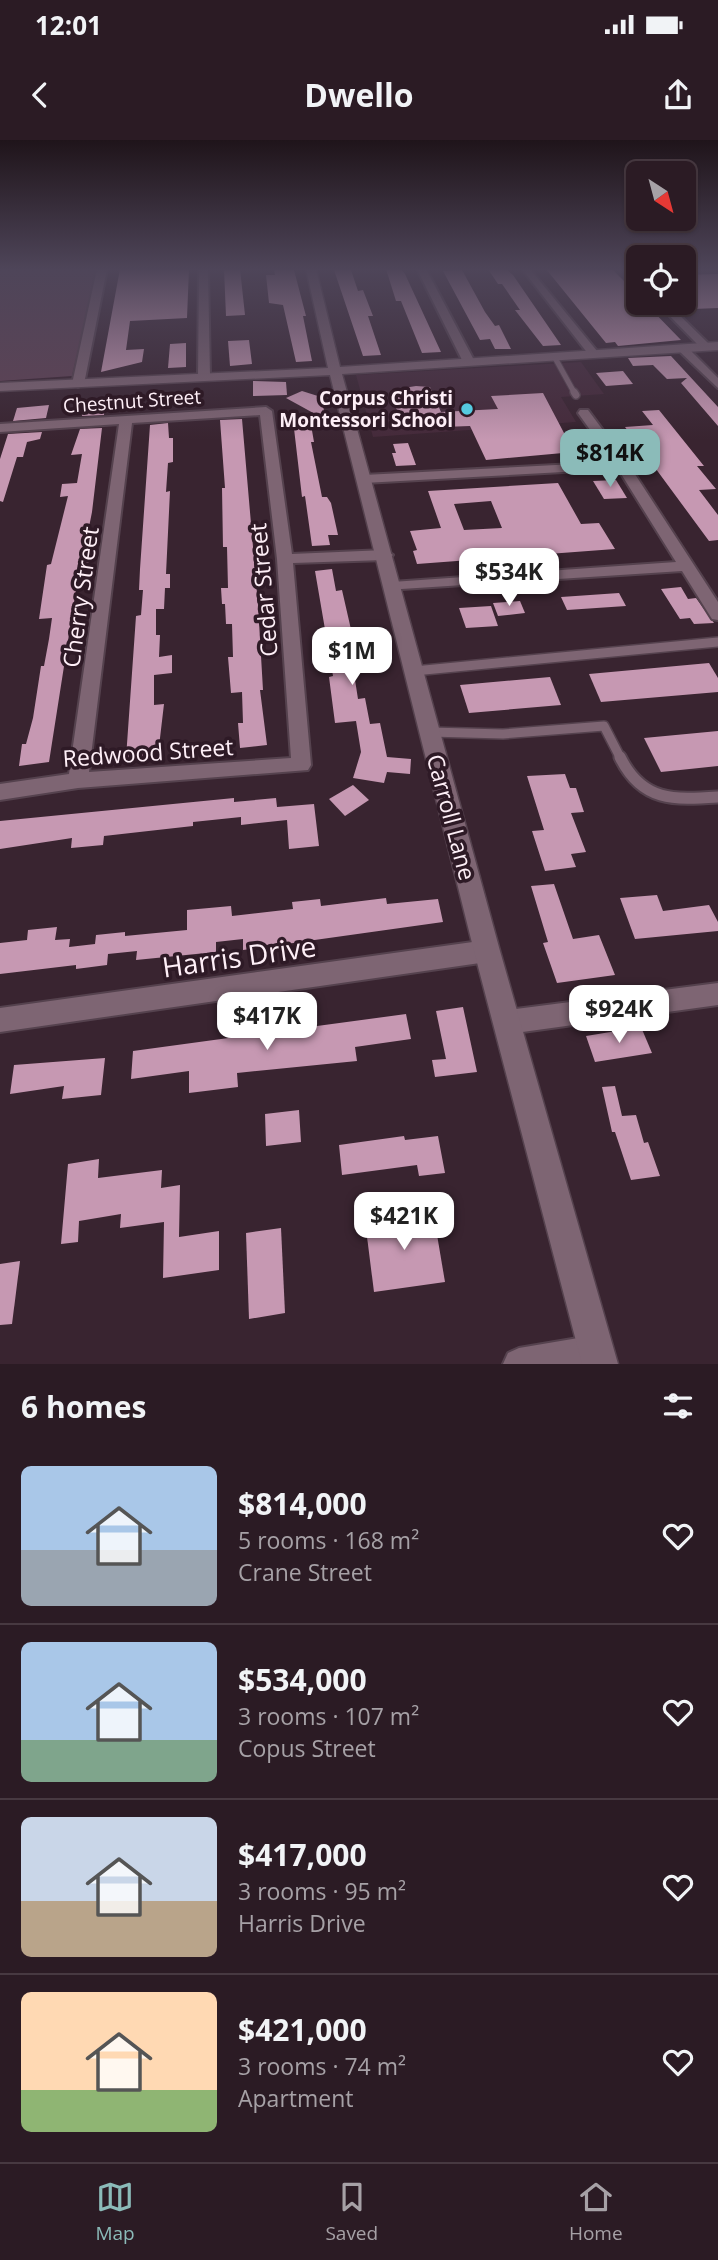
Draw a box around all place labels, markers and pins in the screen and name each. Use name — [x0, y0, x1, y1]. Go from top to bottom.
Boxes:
place label: Corpus Christi Montessori School — [279, 385, 453, 433]
marker: Corpus Christi Montessori School — [459, 401, 475, 417]
pin: $814K — [561, 430, 659, 489]
pin: $534K — [460, 548, 558, 608]
pin: $1M — [318, 628, 386, 687]
pin: $924K — [570, 986, 668, 1045]
pin: $417K — [218, 992, 316, 1052]
pin: $421K — [355, 1192, 453, 1252]

